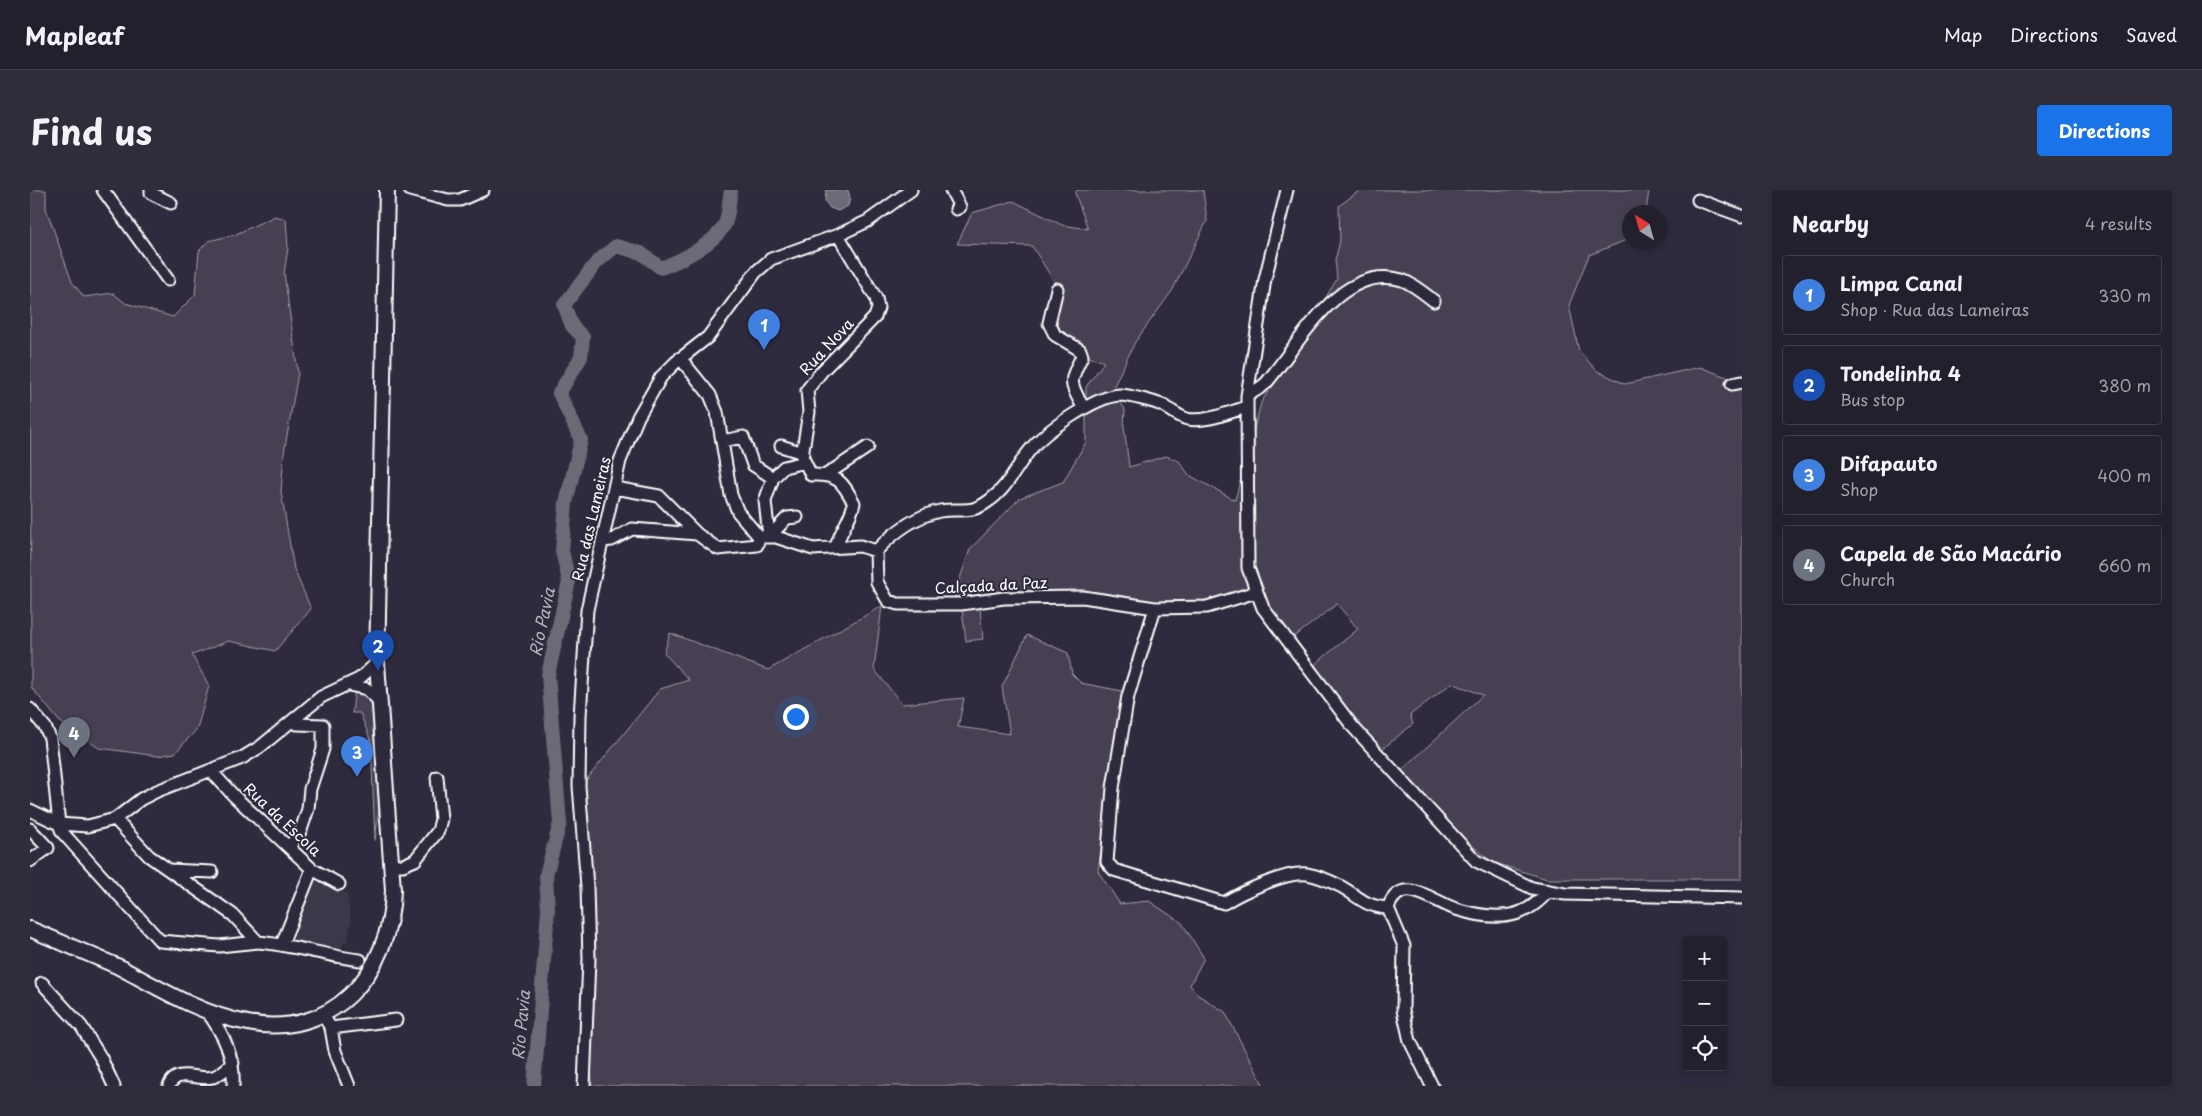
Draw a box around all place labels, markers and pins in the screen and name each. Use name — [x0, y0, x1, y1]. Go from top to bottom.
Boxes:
pin: 1 — [748, 309, 780, 350]
pin: 2 — [362, 630, 394, 671]
pin: 4 — [58, 717, 90, 758]
pin: 3 — [341, 736, 373, 777]

